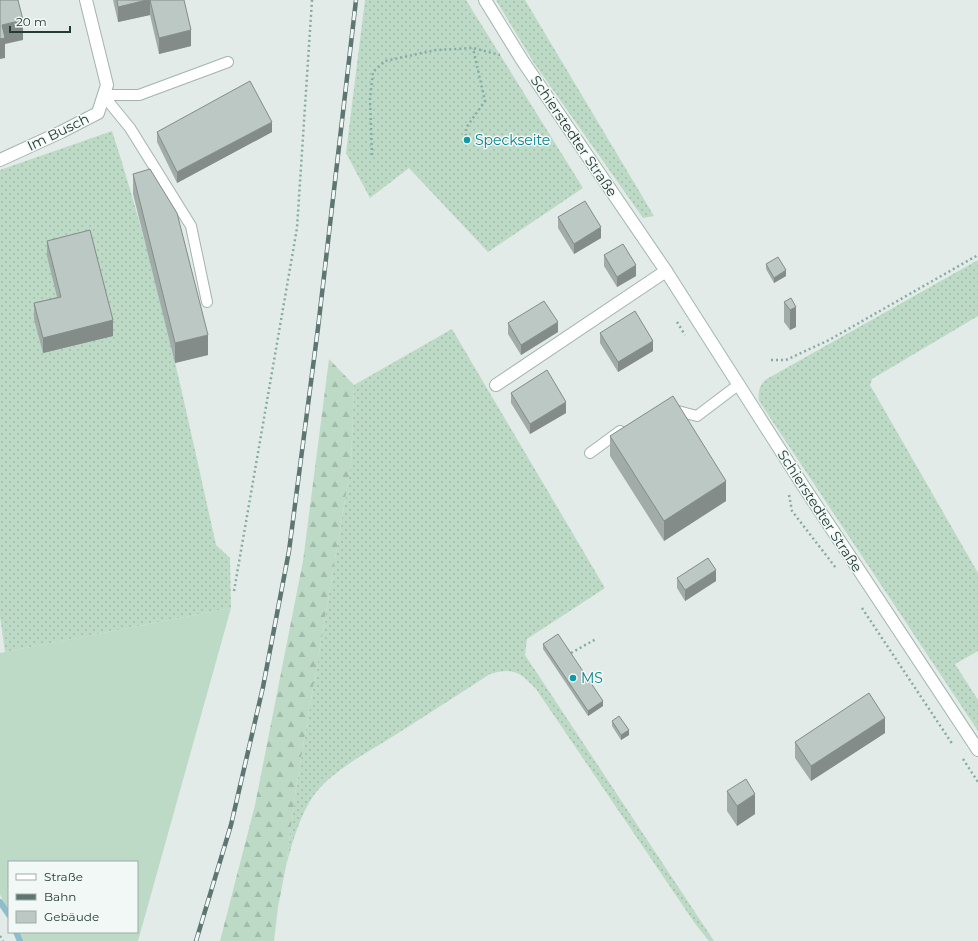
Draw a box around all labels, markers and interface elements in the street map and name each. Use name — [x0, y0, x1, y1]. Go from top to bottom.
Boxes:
scale bar — [10, 8, 70, 34]
text: 20 m — [16, 14, 47, 29]
street label: Schierstedter Straße — [527, 72, 621, 200]
street label: Im Busch — [24, 109, 92, 155]
place label: Speckseite — [475, 131, 550, 149]
marker: Speckseite — [462, 135, 472, 145]
street label: Schierstedter Straße — [774, 446, 866, 576]
place label: MS — [581, 669, 603, 687]
marker: MS — [568, 673, 578, 683]
legend — [8, 861, 138, 933]
text: Straße — [44, 869, 83, 884]
text: Bahn — [44, 889, 76, 904]
text: Gebäude — [44, 909, 99, 924]

